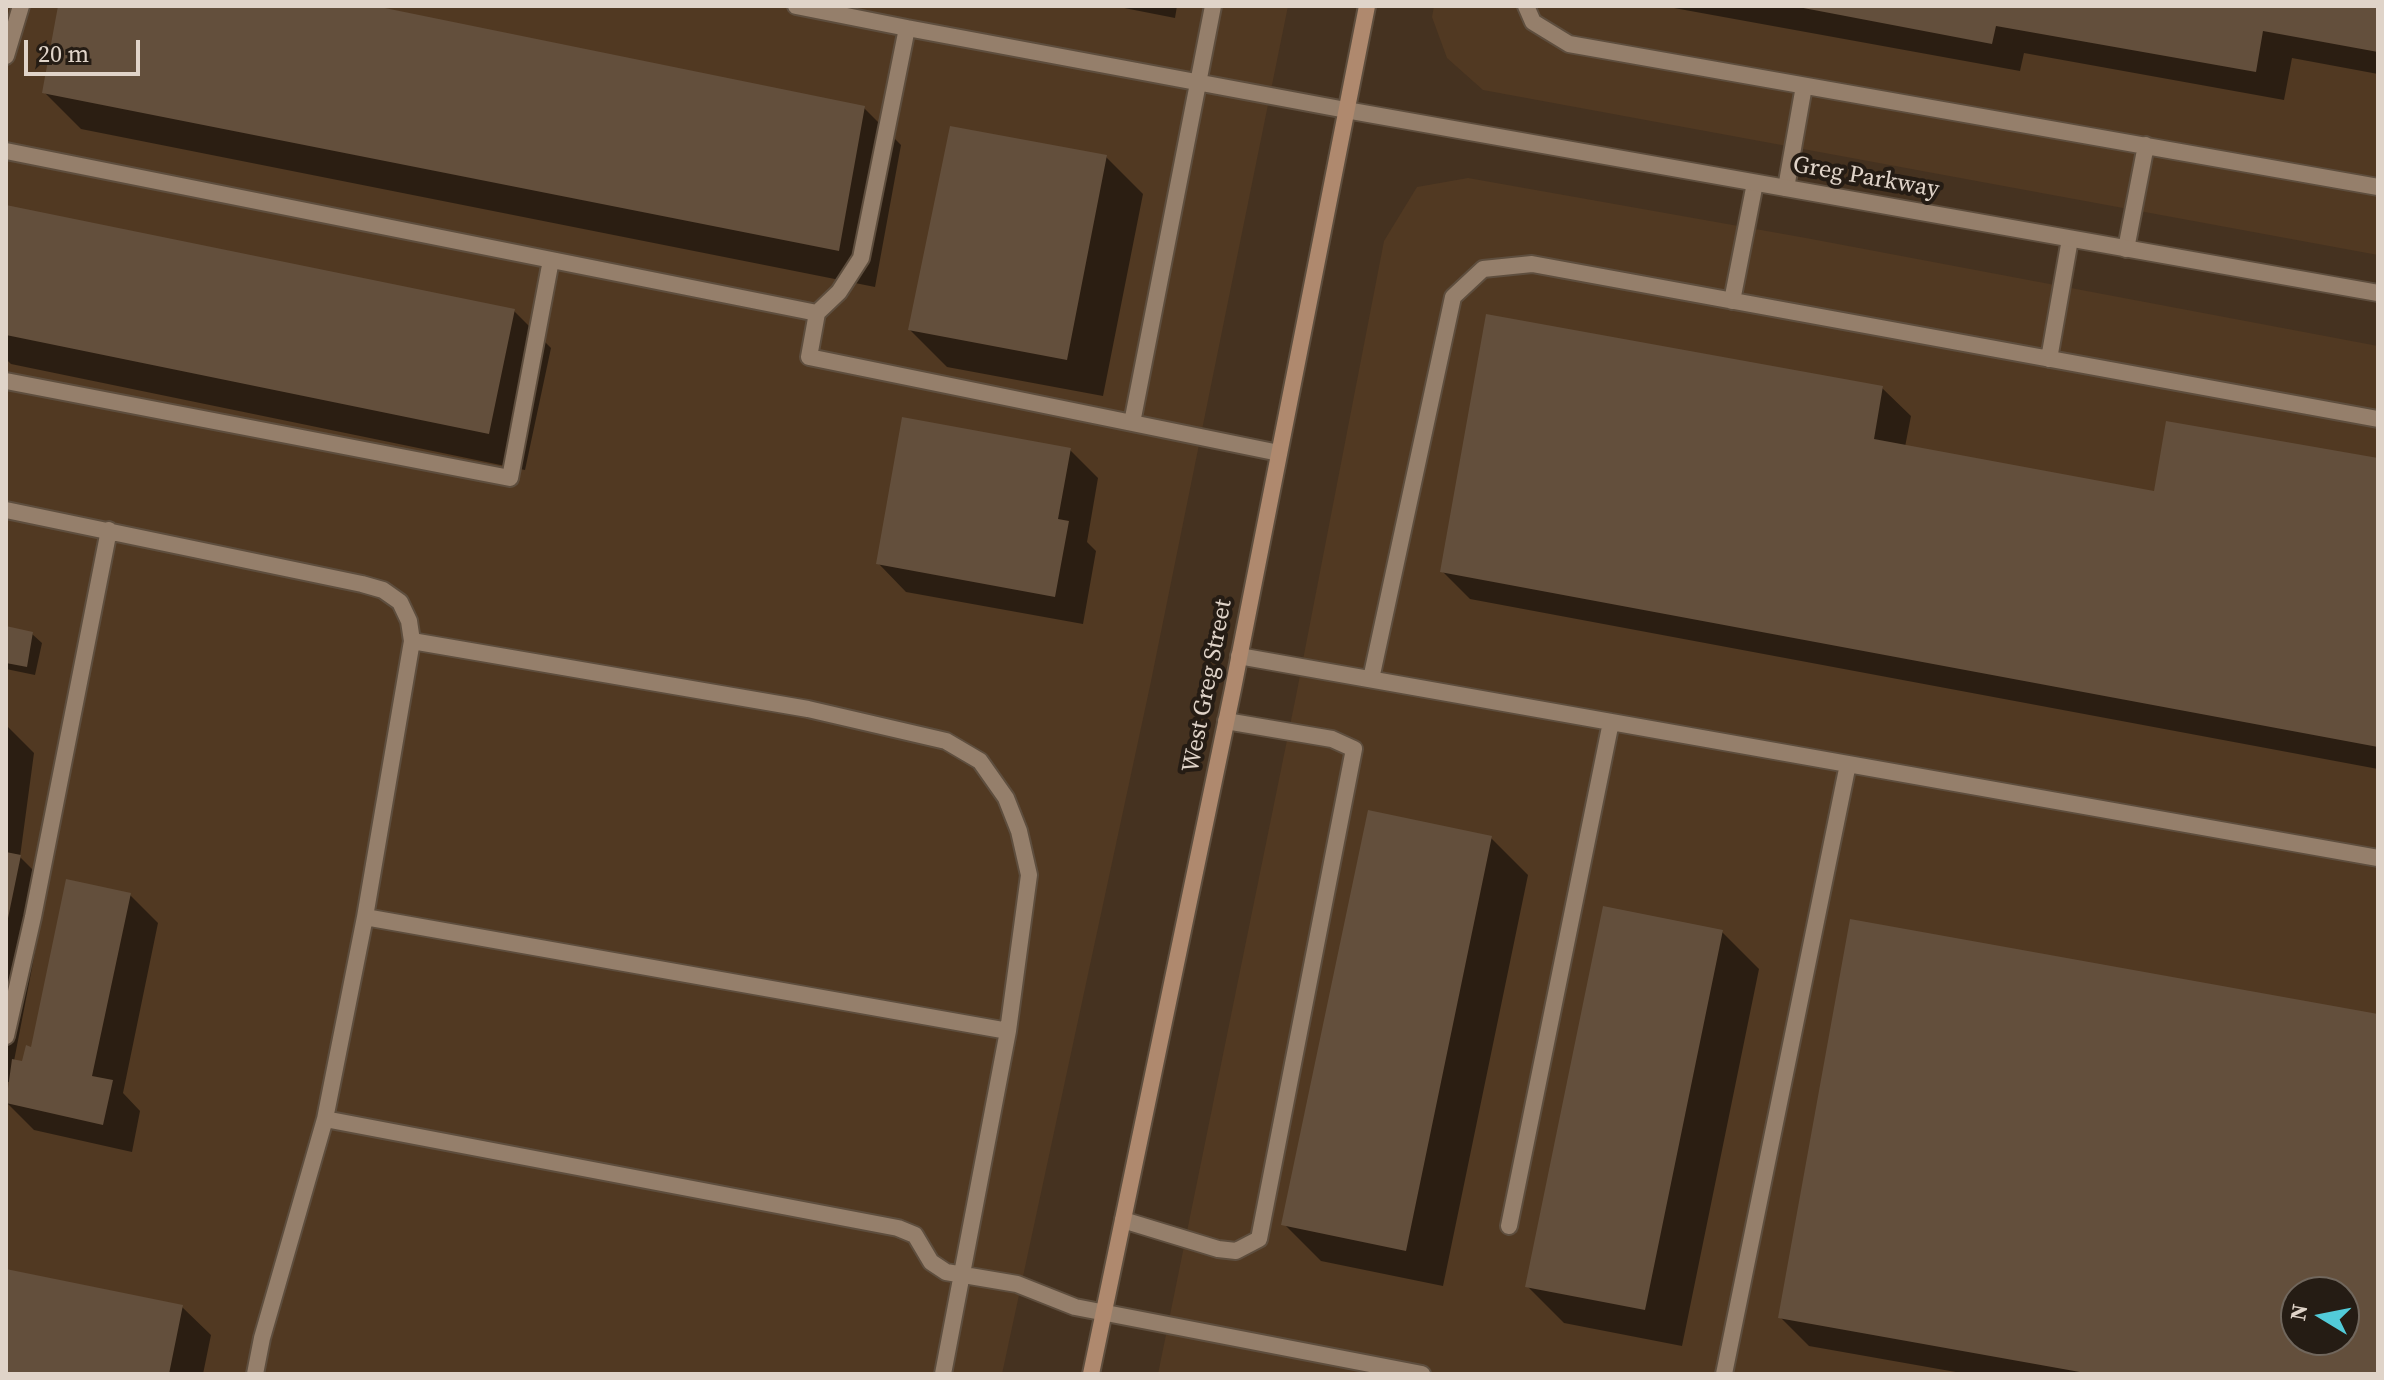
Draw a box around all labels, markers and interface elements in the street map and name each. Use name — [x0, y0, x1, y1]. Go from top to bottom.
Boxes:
scale bar — [28, 24, 144, 74]
text: 20 m — [38, 37, 89, 70]
street label: Greg Parkway — [1791, 151, 1941, 205]
street label: West Greg Street — [1177, 597, 1239, 775]
north arrow — [2280, 1276, 2360, 1356]
text: N — [2282, 1302, 2314, 1323]

